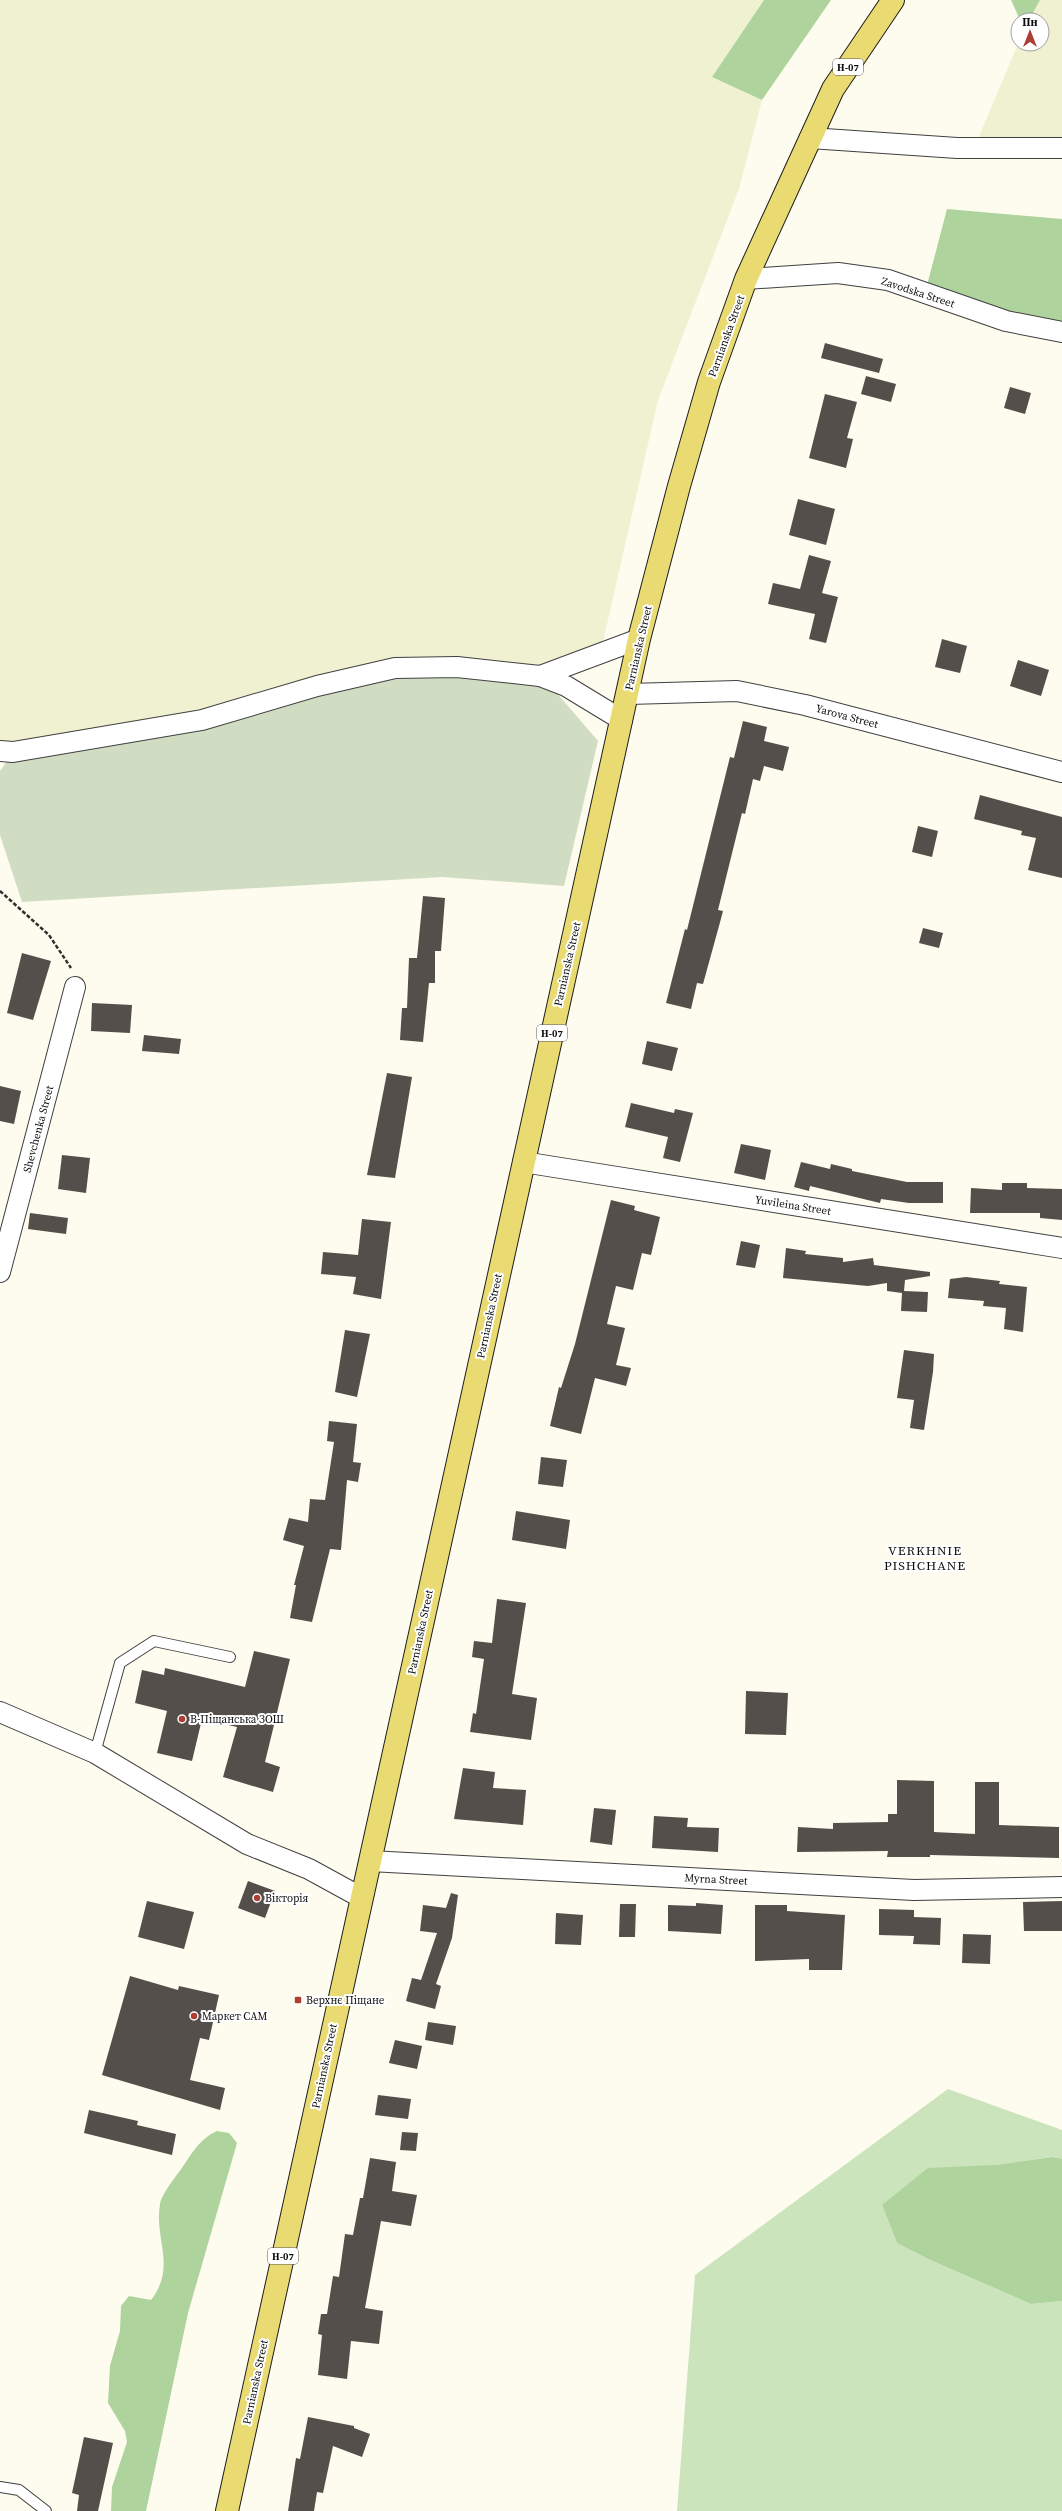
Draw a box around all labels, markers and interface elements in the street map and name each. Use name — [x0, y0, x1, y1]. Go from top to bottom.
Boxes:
north arrow — [1010, 12, 1050, 52]
text: Пн — [1022, 15, 1038, 30]
road number: Н-07 — [833, 59, 863, 75]
street label: Zavodska Street — [879, 274, 957, 312]
street label: Parnianska Street — [705, 293, 748, 379]
street label: Parnianska Street — [621, 604, 656, 692]
street label: Yarova Street — [814, 701, 880, 732]
street label: Parnianska Street — [550, 920, 585, 1008]
road number: Н-07 — [537, 1025, 567, 1041]
street label: Shevchenka Street — [20, 1083, 57, 1174]
street label: Yuvileina Street — [754, 1192, 832, 1219]
street label: Parnianska Street — [473, 1272, 506, 1360]
district label: VERKHNIE PISHCHANE — [884, 1542, 966, 1574]
street label: Parnianska Street — [404, 1588, 437, 1676]
place label: В-Піщанська ЗОШ — [190, 1712, 284, 1727]
marker: В-Піщанська ЗОШ — [177, 1714, 187, 1724]
street label: Myrna Street — [684, 1870, 748, 1889]
place label: Вікторія — [265, 1891, 309, 1906]
marker: Вікторія — [252, 1893, 262, 1903]
place label: Верхнє Піщане — [306, 1993, 385, 2008]
marker: Верхнє Піщане — [293, 1995, 303, 2005]
place label: Маркет САМ — [202, 2009, 267, 2024]
marker: Маркет САМ — [189, 2011, 199, 2021]
street label: Parnianska Street — [308, 2022, 341, 2110]
road number: Н-07 — [268, 2248, 298, 2264]
street label: Parnianska Street — [239, 2338, 272, 2426]

